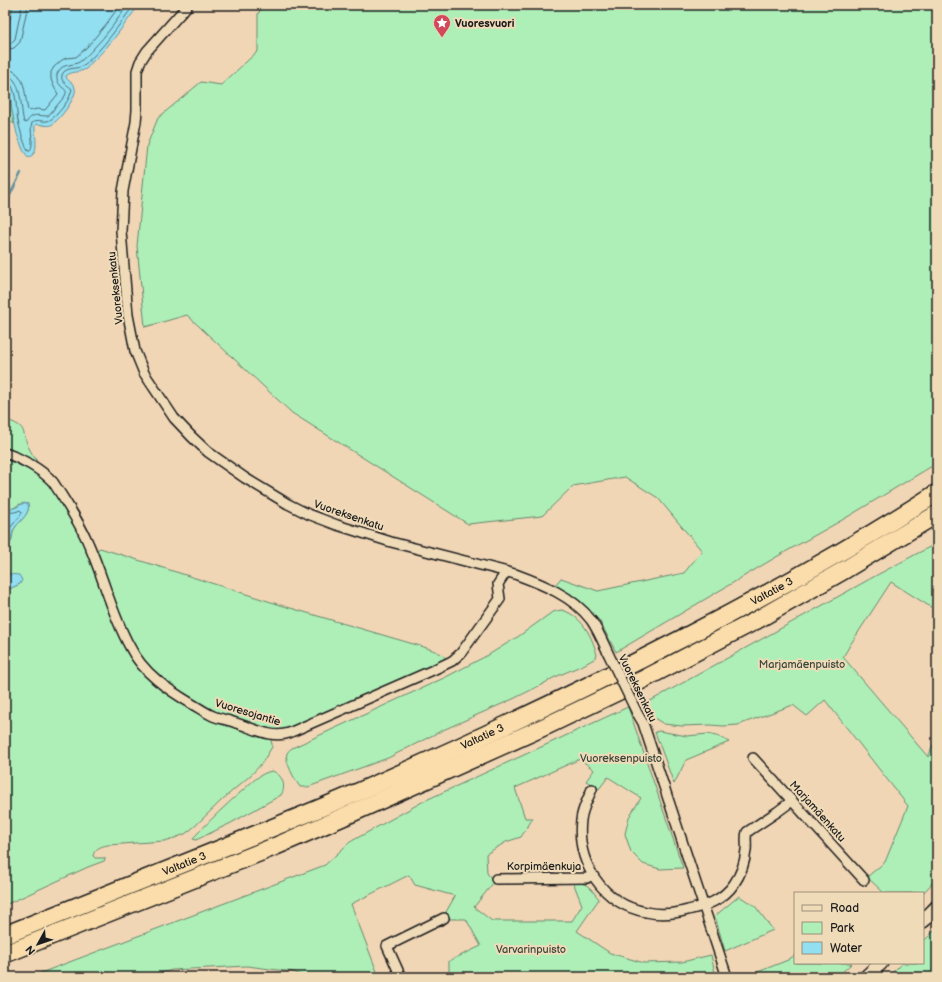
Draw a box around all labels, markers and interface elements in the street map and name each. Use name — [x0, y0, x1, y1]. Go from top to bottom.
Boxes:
place icon: Vuoresvuori — [432, 13, 452, 38]
place label: Vuoresvuori — [455, 17, 515, 30]
street label: Vuoreksenkatu — [105, 251, 126, 325]
street label: Vuoreksenkatu — [312, 497, 386, 534]
street label: Valtatie 3 — [749, 574, 796, 608]
street label: Vuoreksenkatu — [616, 652, 659, 724]
park label: Marjamäenpuisto — [759, 658, 845, 671]
street label: Vuoresojantie — [213, 696, 283, 729]
street label: Valtatie 3 — [459, 721, 506, 752]
park label: Vuoreksenpuisto — [580, 752, 662, 765]
street label: Marjamäenkatu — [787, 778, 848, 844]
street label: Valtatie 3 — [161, 849, 208, 879]
street label: Korpimäenkuja — [507, 860, 581, 873]
legend — [794, 892, 924, 964]
text: Road — [830, 901, 859, 916]
text: Park — [830, 921, 854, 936]
north arrow — [18, 924, 58, 964]
text: Water — [830, 941, 862, 956]
text: N — [23, 943, 38, 957]
park label: Varvarinpuisto — [496, 943, 566, 956]

